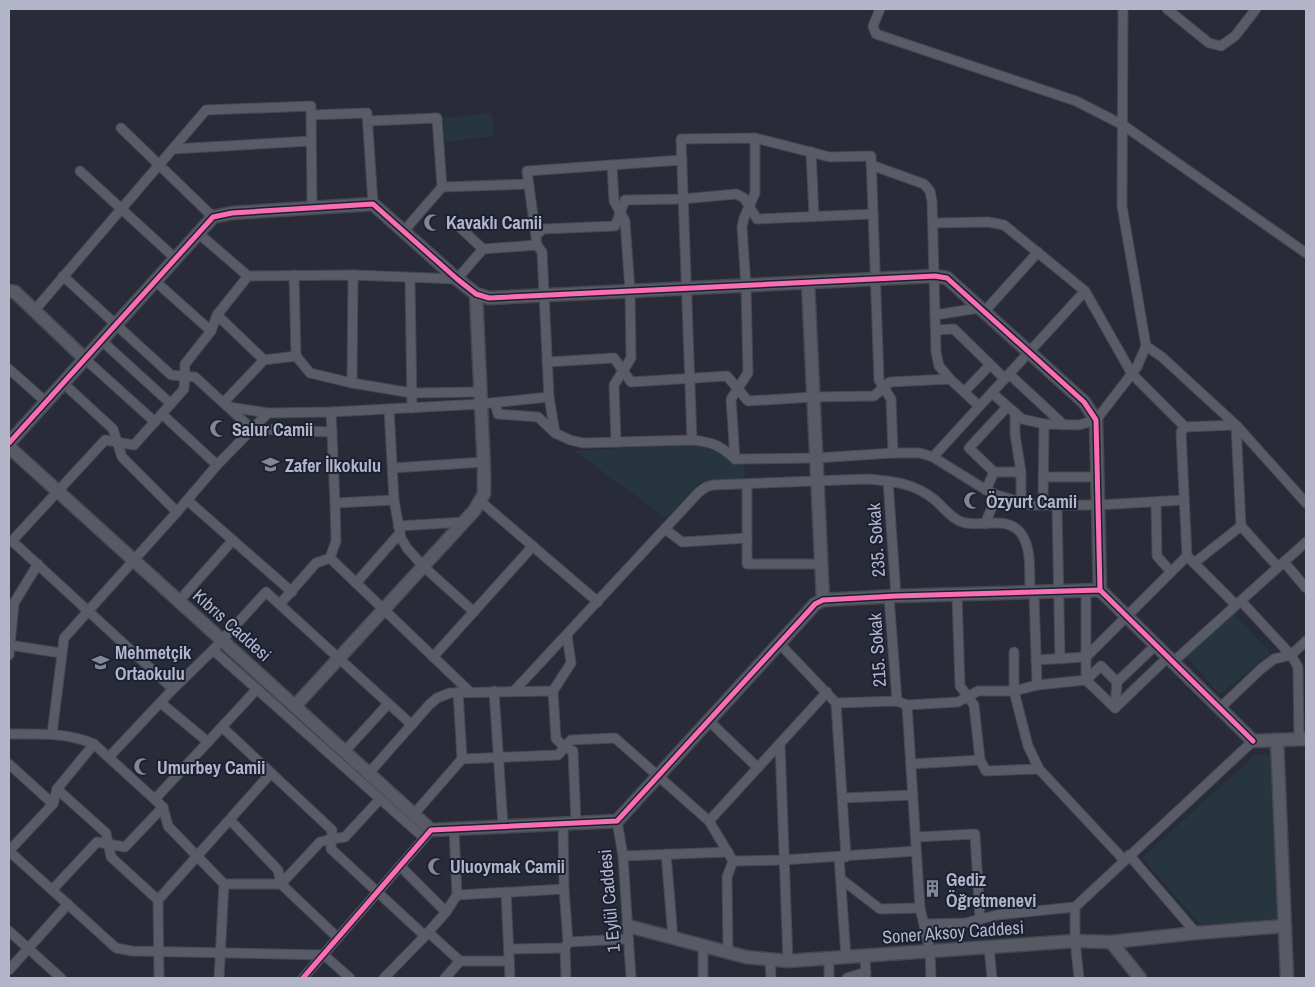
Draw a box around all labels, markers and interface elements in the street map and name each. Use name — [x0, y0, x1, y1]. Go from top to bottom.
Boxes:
place label: Kavaklı Camii — [446, 210, 542, 235]
mosque icon: Kavaklı Camii — [422, 212, 442, 232]
place label: Salur Camii — [232, 417, 313, 442]
mosque icon: Salur Camii — [208, 419, 228, 439]
place label: Zafer İlkokulu — [285, 453, 381, 478]
school or university icon: Zafer İlkokulu — [261, 455, 281, 475]
place label: Özyurt Camii — [986, 489, 1077, 514]
mosque icon: Özyurt Camii — [962, 491, 982, 511]
street label: 235. Sokak — [861, 502, 891, 578]
street label: Kıbrıs Caddesi — [187, 583, 277, 667]
street label: 215. Sokak — [862, 612, 892, 688]
place label: Mehmetçik Ortaokulu — [115, 640, 192, 686]
school or university icon: Mehmetçik Ortaokulu — [91, 652, 111, 672]
place label: Umurbey Camii — [157, 755, 265, 780]
mosque icon: Umurbey Camii — [133, 757, 153, 777]
street label: 1 Eylül Caddesi — [592, 848, 626, 954]
place label: Uluoymak Camii — [450, 854, 565, 879]
mosque icon: Uluoymak Camii — [426, 856, 446, 876]
place label: Gediz Öğretmenevi — [946, 867, 1036, 913]
building icon: Gediz Öğretmenevi — [922, 879, 942, 899]
street label: Soner Aksoy Caddesi — [881, 915, 1025, 949]

